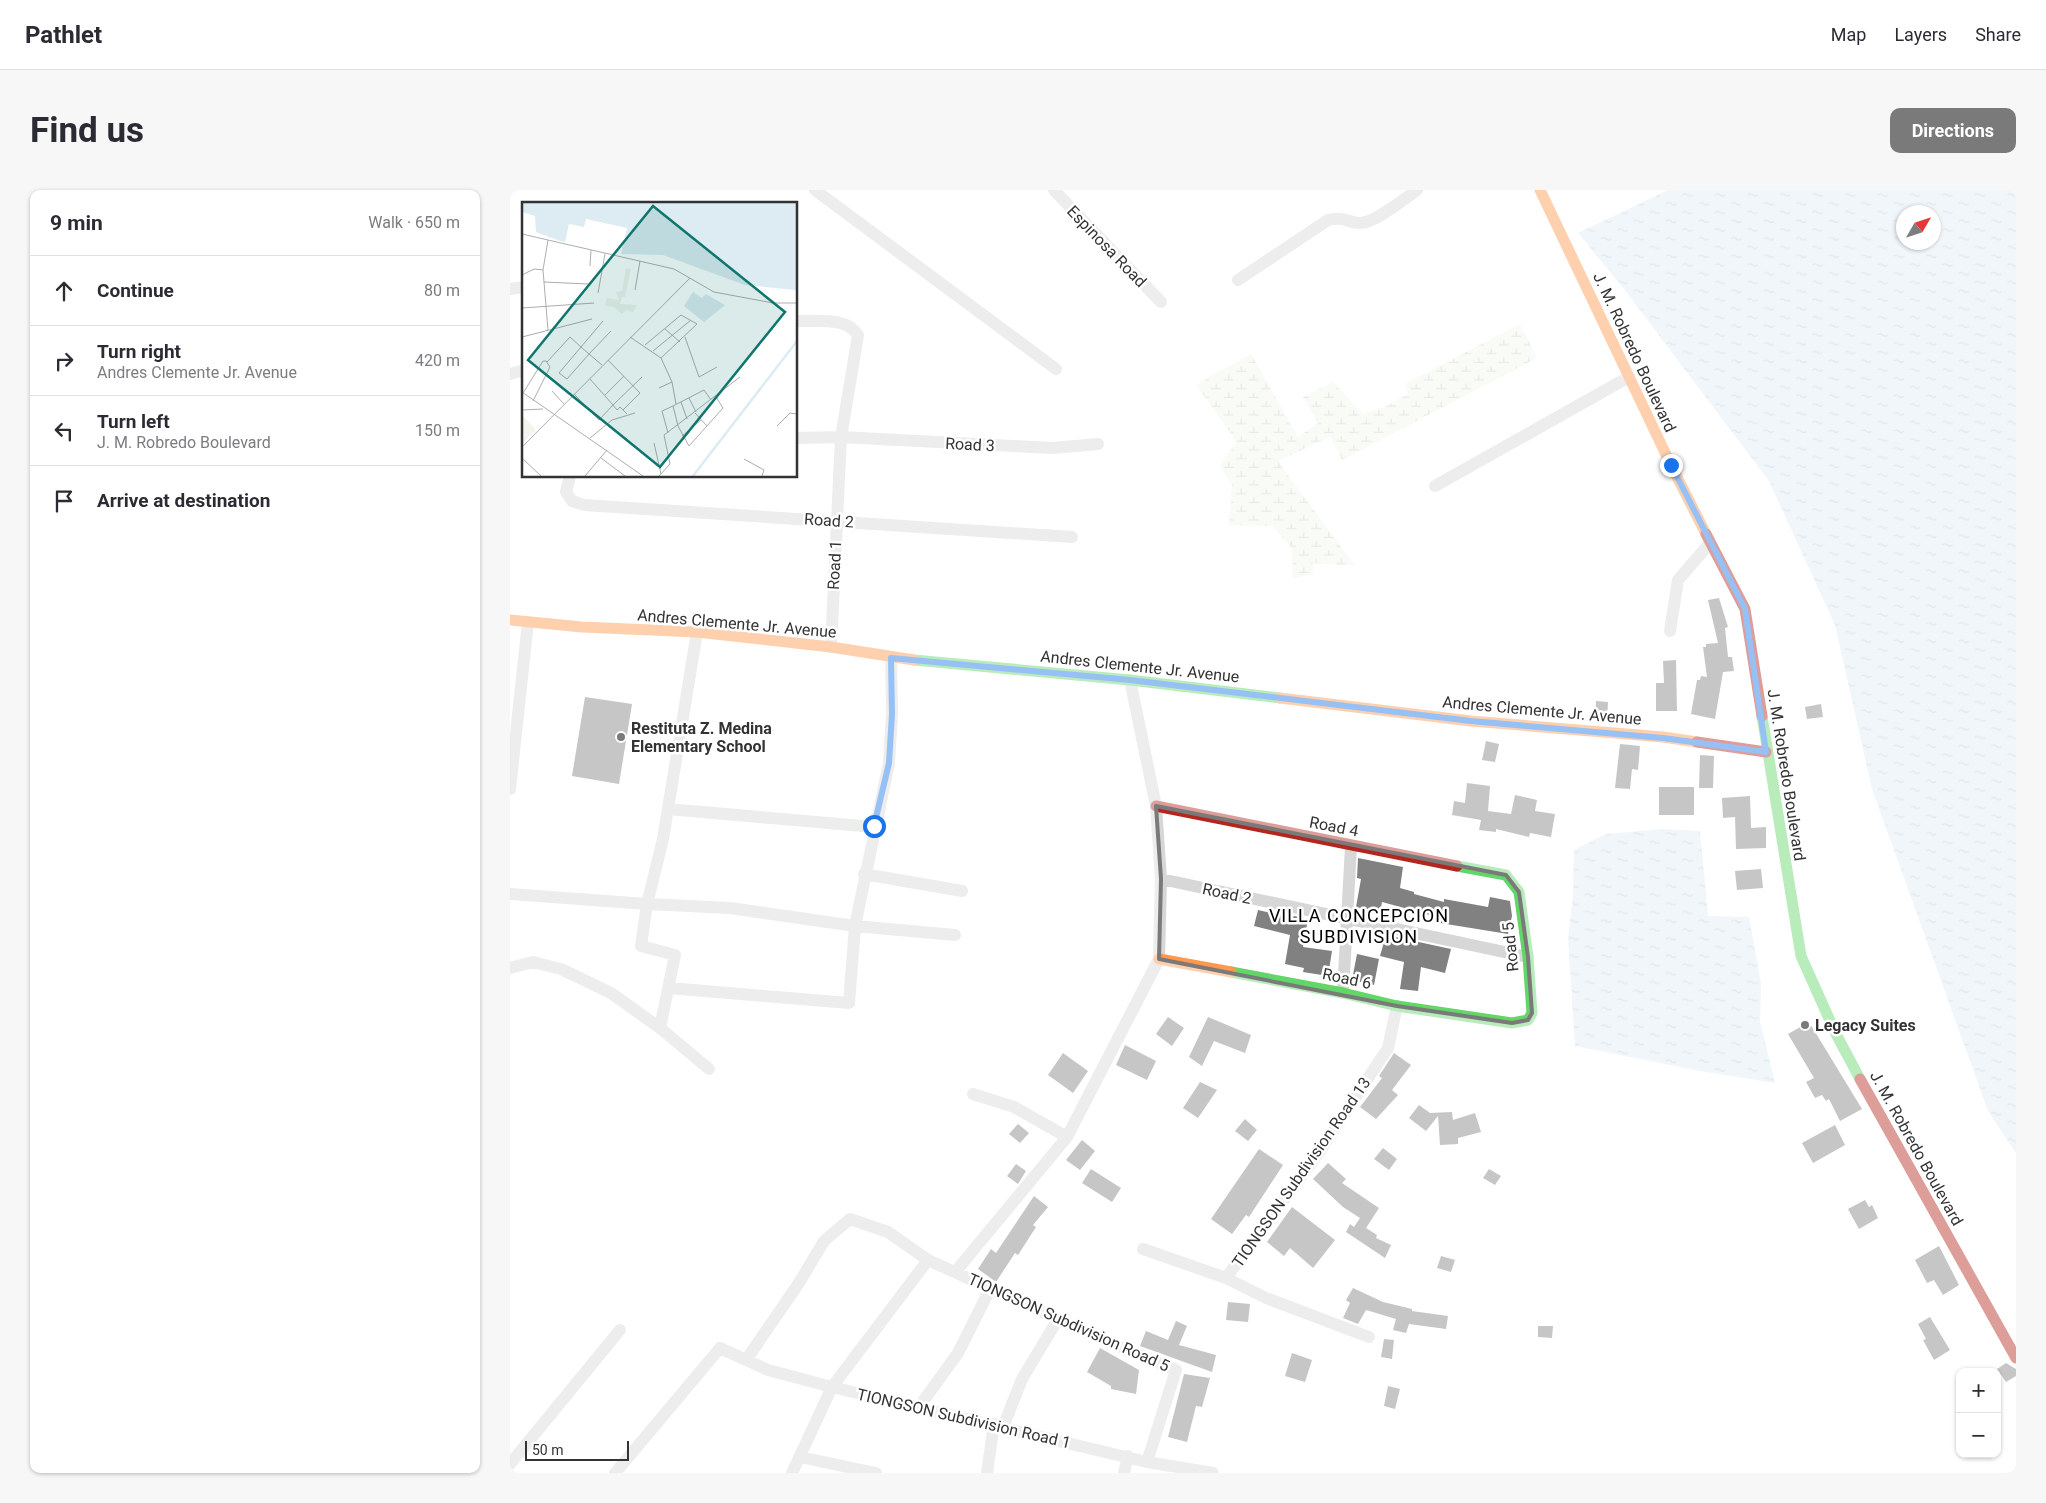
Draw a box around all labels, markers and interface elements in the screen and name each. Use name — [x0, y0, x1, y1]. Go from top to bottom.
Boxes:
text: Pathlet — [25, 21, 102, 49]
text: Map — [1831, 24, 1866, 45]
text: Layers — [1894, 24, 1947, 45]
text: Share — [1975, 24, 2021, 45]
button: Directions — [1890, 108, 2016, 153]
text: Find us — [30, 110, 144, 151]
inset map — [522, 202, 798, 478]
street label: Espinosa Road — [1063, 202, 1150, 291]
north arrow — [1896, 205, 1941, 250]
text: 9 min — [50, 211, 103, 235]
text: Walk · 650 m — [368, 213, 460, 232]
street label: J. M. Robredo Boulevard — [1589, 269, 1680, 435]
icon: ahead — [50, 277, 78, 305]
text: Continue — [97, 279, 174, 302]
text: 80 m — [424, 281, 460, 300]
text: Turn right — [97, 340, 181, 363]
icon: right — [50, 347, 78, 375]
text: 420 m — [415, 351, 460, 370]
text: Andres Clemente Jr. Avenue — [97, 363, 297, 382]
text: Turn left — [97, 410, 170, 433]
icon: left — [50, 417, 78, 445]
text: 150 m — [415, 421, 460, 440]
text: J. M. Robredo Boulevard — [97, 433, 271, 452]
street label: Road 3 — [945, 434, 995, 455]
route end — [1660, 454, 1683, 477]
icon: arrive — [50, 487, 78, 515]
text: Arrive at destination — [97, 489, 270, 512]
street label: Road 2 — [804, 509, 854, 532]
street label: Road 1 — [824, 540, 845, 590]
street label: Andres Clemente Jr. Avenue — [637, 605, 837, 642]
street label: Andres Clemente Jr. Avenue — [1040, 647, 1240, 686]
street label: J. M. Robredo Boulevard — [1764, 688, 1809, 862]
street label: Andres Clemente Jr. Avenue — [1442, 692, 1642, 729]
place label: Restituta Z. Medina Elementary School — [631, 719, 772, 756]
marker: Restituta Z. Medina Elementary School — [615, 731, 627, 743]
street label: Road 4 — [1308, 812, 1360, 841]
route start — [863, 815, 886, 838]
street label: Road 2 — [1201, 879, 1253, 908]
district label: VILLA CONCEPCION SUBDIVISION — [1269, 905, 1449, 947]
street label: Road 5 — [1498, 921, 1523, 973]
street label: Road 6 — [1321, 964, 1373, 993]
place label: Legacy Suites — [1815, 1016, 1916, 1035]
marker: Legacy Suites — [1799, 1019, 1811, 1031]
street label: J. M. Robredo Boulevard — [1866, 1068, 1967, 1229]
street label: TIONGSON Subdivision Road 13 — [1228, 1074, 1374, 1271]
street label: TIONGSON Subdivision Road 5 — [965, 1269, 1173, 1376]
map controls — [1956, 1368, 2001, 1458]
button: + — [1956, 1368, 2001, 1413]
street label: TIONGSON Subdivision Road 1 — [855, 1385, 1073, 1452]
button: − — [1956, 1413, 2001, 1458]
scale bar — [525, 1438, 629, 1461]
text: 50 m — [532, 1442, 564, 1458]

